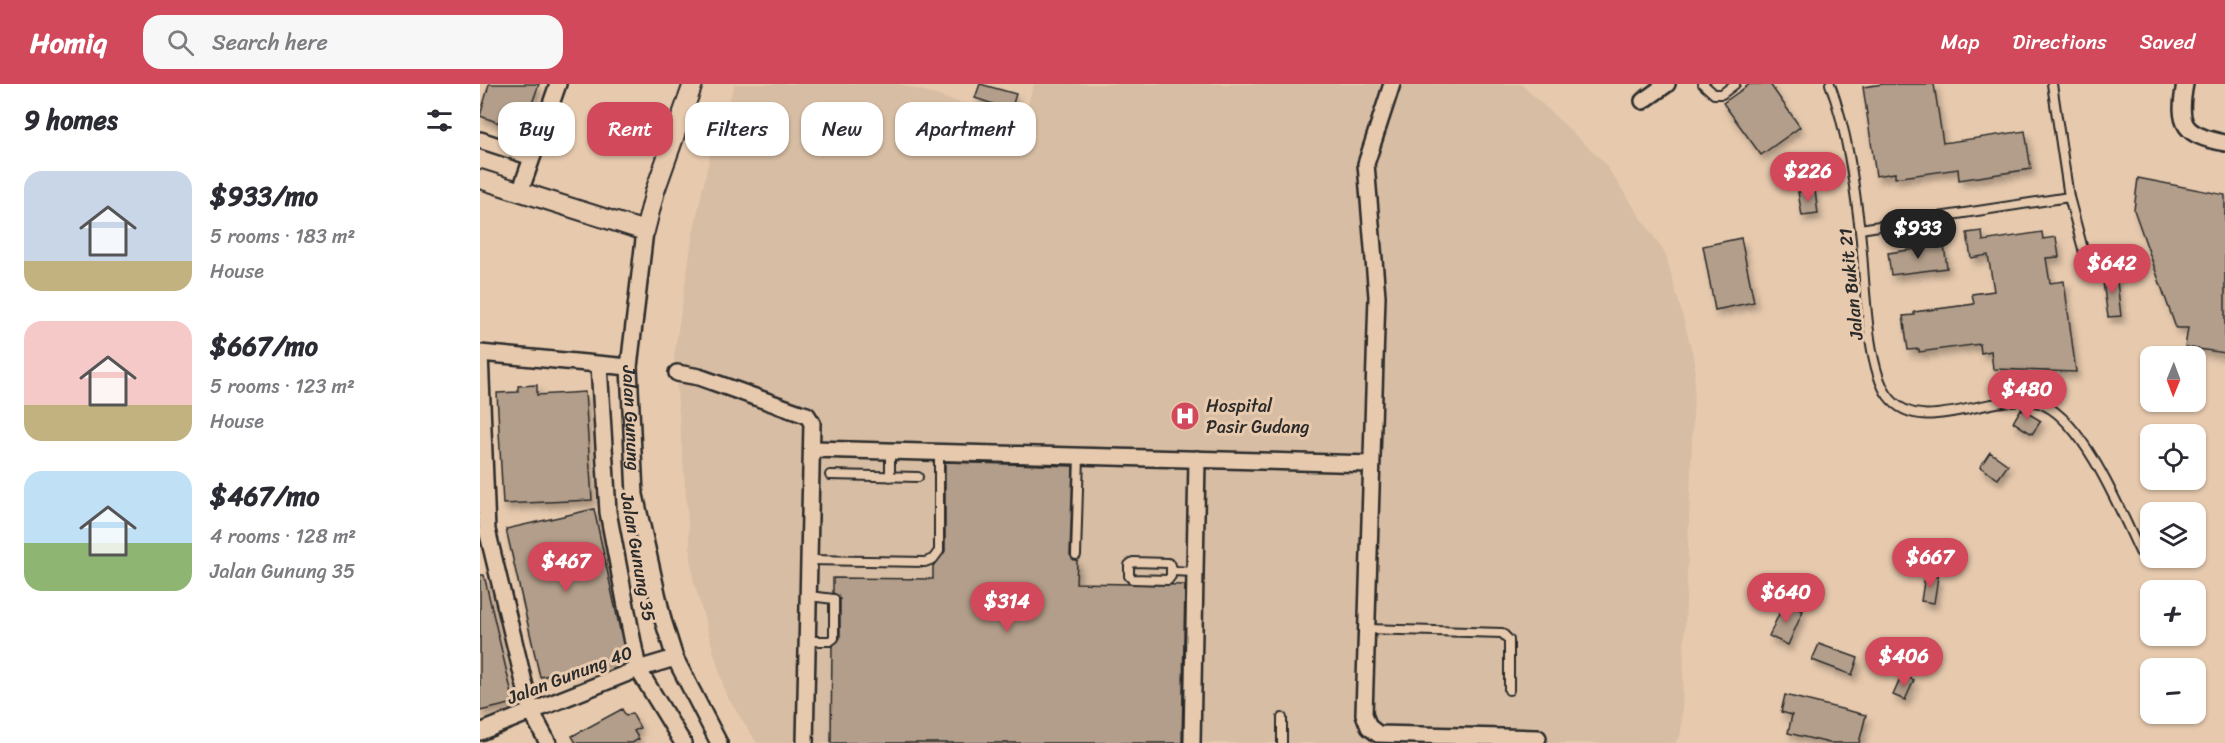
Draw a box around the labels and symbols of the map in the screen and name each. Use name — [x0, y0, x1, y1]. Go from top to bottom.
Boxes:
pin: $226 — [1772, 152, 1844, 203]
pin: $933 — [1882, 209, 1954, 260]
street label: Jalan Bukit 21 — [1829, 226, 1873, 343]
pin: $642 — [2076, 244, 2148, 295]
north arrow — [2140, 346, 2206, 412]
street label: Jalan Gunung — [613, 364, 650, 471]
pin: $480 — [1991, 370, 2063, 421]
place label: Hospital Pasir Gudang — [1206, 390, 1309, 443]
hospital icon: Hospital Pasir Gudang — [1169, 400, 1201, 432]
street label: Jalan Gunung 35 — [611, 489, 665, 624]
pin: $667 — [1894, 538, 1966, 589]
pin: $467 — [530, 542, 602, 593]
pin: $640 — [1750, 573, 1822, 624]
pin: $314 — [971, 582, 1043, 633]
street label: Jalan Gunung 40 — [502, 636, 638, 714]
pin: $406 — [1868, 637, 1940, 688]

